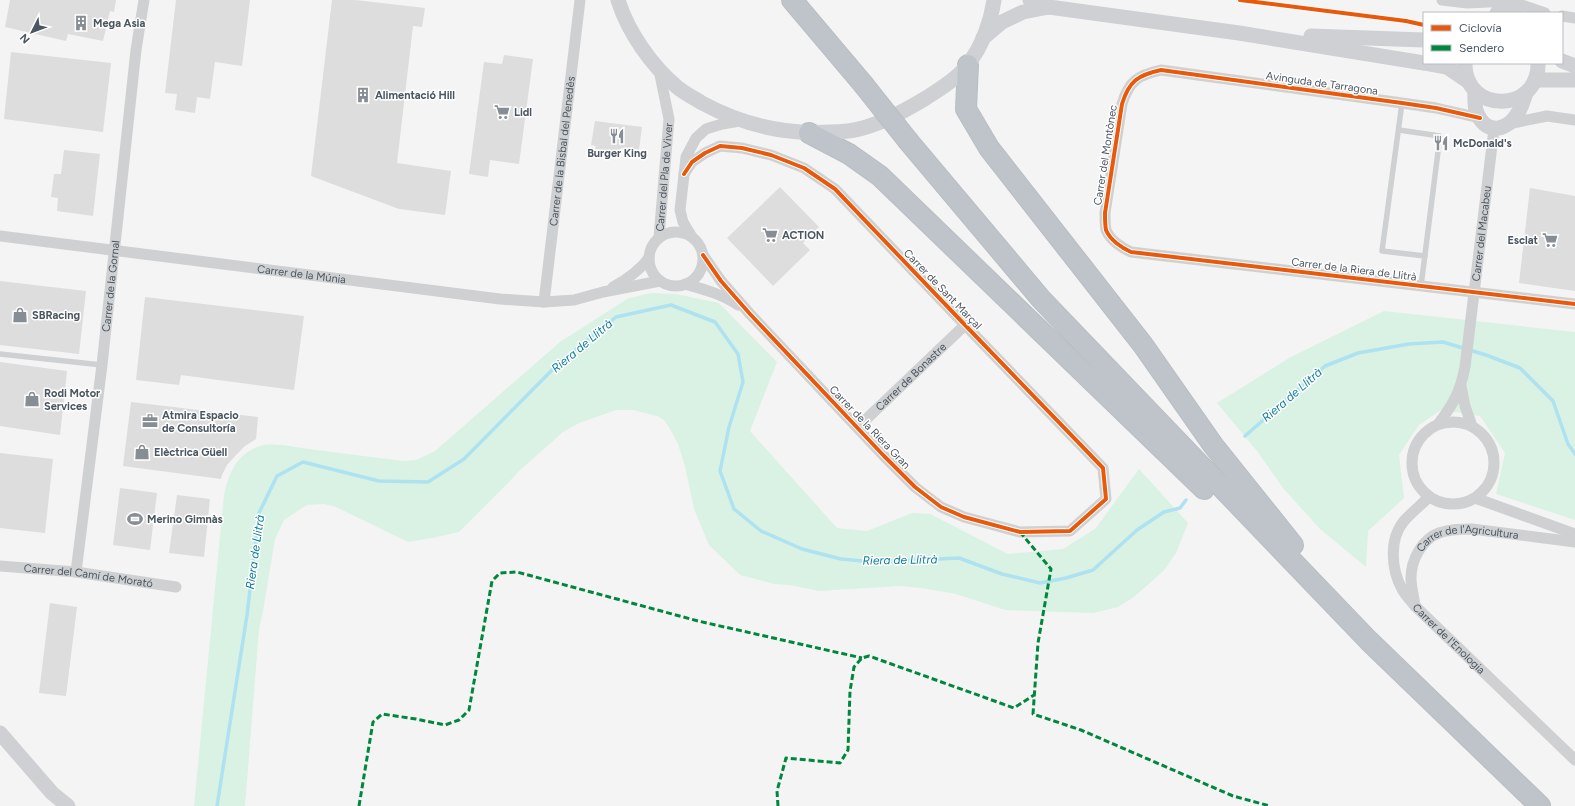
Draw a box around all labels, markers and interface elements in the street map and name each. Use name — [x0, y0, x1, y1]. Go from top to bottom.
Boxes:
north arrow — [12, 12, 52, 52]
legend — [1423, 12, 1563, 64]
building icon: Mega Asia — [72, 14, 90, 32]
place label: Mega Asia — [93, 17, 145, 30]
text: Ciclovía — [1459, 21, 1502, 35]
text: N — [17, 31, 33, 46]
text: Sendero — [1459, 41, 1504, 55]
street label: Avinguda de Tarragona — [1265, 69, 1379, 98]
street label: Carrer de la Bisbal del Penedès — [547, 76, 578, 227]
building icon: Alimentació Hill — [354, 86, 372, 104]
place label: Alimentació Hill — [375, 89, 455, 102]
supermarket icon: Lidl — [493, 103, 511, 121]
street label: Carrer del Montònec — [1091, 104, 1120, 206]
place label: Lidl — [514, 106, 532, 119]
street label: Carrer del Pla de Viver — [653, 122, 676, 232]
restaurant icon: Burger King — [608, 127, 626, 145]
restaurant icon: McDonald's — [1432, 134, 1450, 152]
place label: McDonald's — [1453, 137, 1512, 150]
place label: Burger King — [587, 147, 647, 160]
street label: Carrer del Macabeu — [1470, 185, 1494, 282]
supermarket icon: ACTION — [761, 226, 779, 244]
place label: ACTION — [782, 229, 824, 242]
supermarket icon: Esclat — [1541, 231, 1559, 249]
place label: Esclat — [1507, 234, 1539, 247]
street label: Carrer de la Gornal — [100, 240, 122, 333]
street label: Carrer de Sant Marçal — [901, 246, 984, 332]
street label: Carrer de la Riera de Llitrà — [1291, 255, 1417, 284]
street label: Carrer de la Múnia — [256, 262, 347, 287]
shop icon: SBRacing — [11, 306, 29, 324]
place label: SBRacing — [32, 309, 80, 322]
water label: Riera de Llitrà — [549, 317, 615, 375]
street label: Carrer de Bonastre — [873, 340, 949, 414]
water label: Riera de Llitrà — [1259, 365, 1325, 425]
street label: Carrer de la Riera Gran — [827, 383, 913, 472]
place label: Rodi Motor Services — [44, 387, 101, 413]
shop icon: Rodi Motor Services — [23, 390, 41, 408]
place label: Atmira Espacio de Consultoría — [162, 409, 239, 435]
office icon: Atmira Espacio de Consultoría — [141, 412, 159, 430]
shop icon: Elèctrica Güell — [133, 443, 151, 461]
place label: Elèctrica Güell — [154, 446, 227, 459]
sports icon: Merino Gimnàs — [126, 510, 144, 528]
place label: Merino Gimnàs — [147, 513, 223, 526]
water label: Riera de Llitrà — [243, 514, 267, 590]
street label: Carrer de l'Agricultura — [1414, 523, 1519, 555]
water label: Riera de Llitrà — [862, 552, 938, 568]
street label: Carrer del Camí de Morató — [23, 562, 154, 590]
street label: Carrer de l'Enologia — [1410, 601, 1488, 677]

